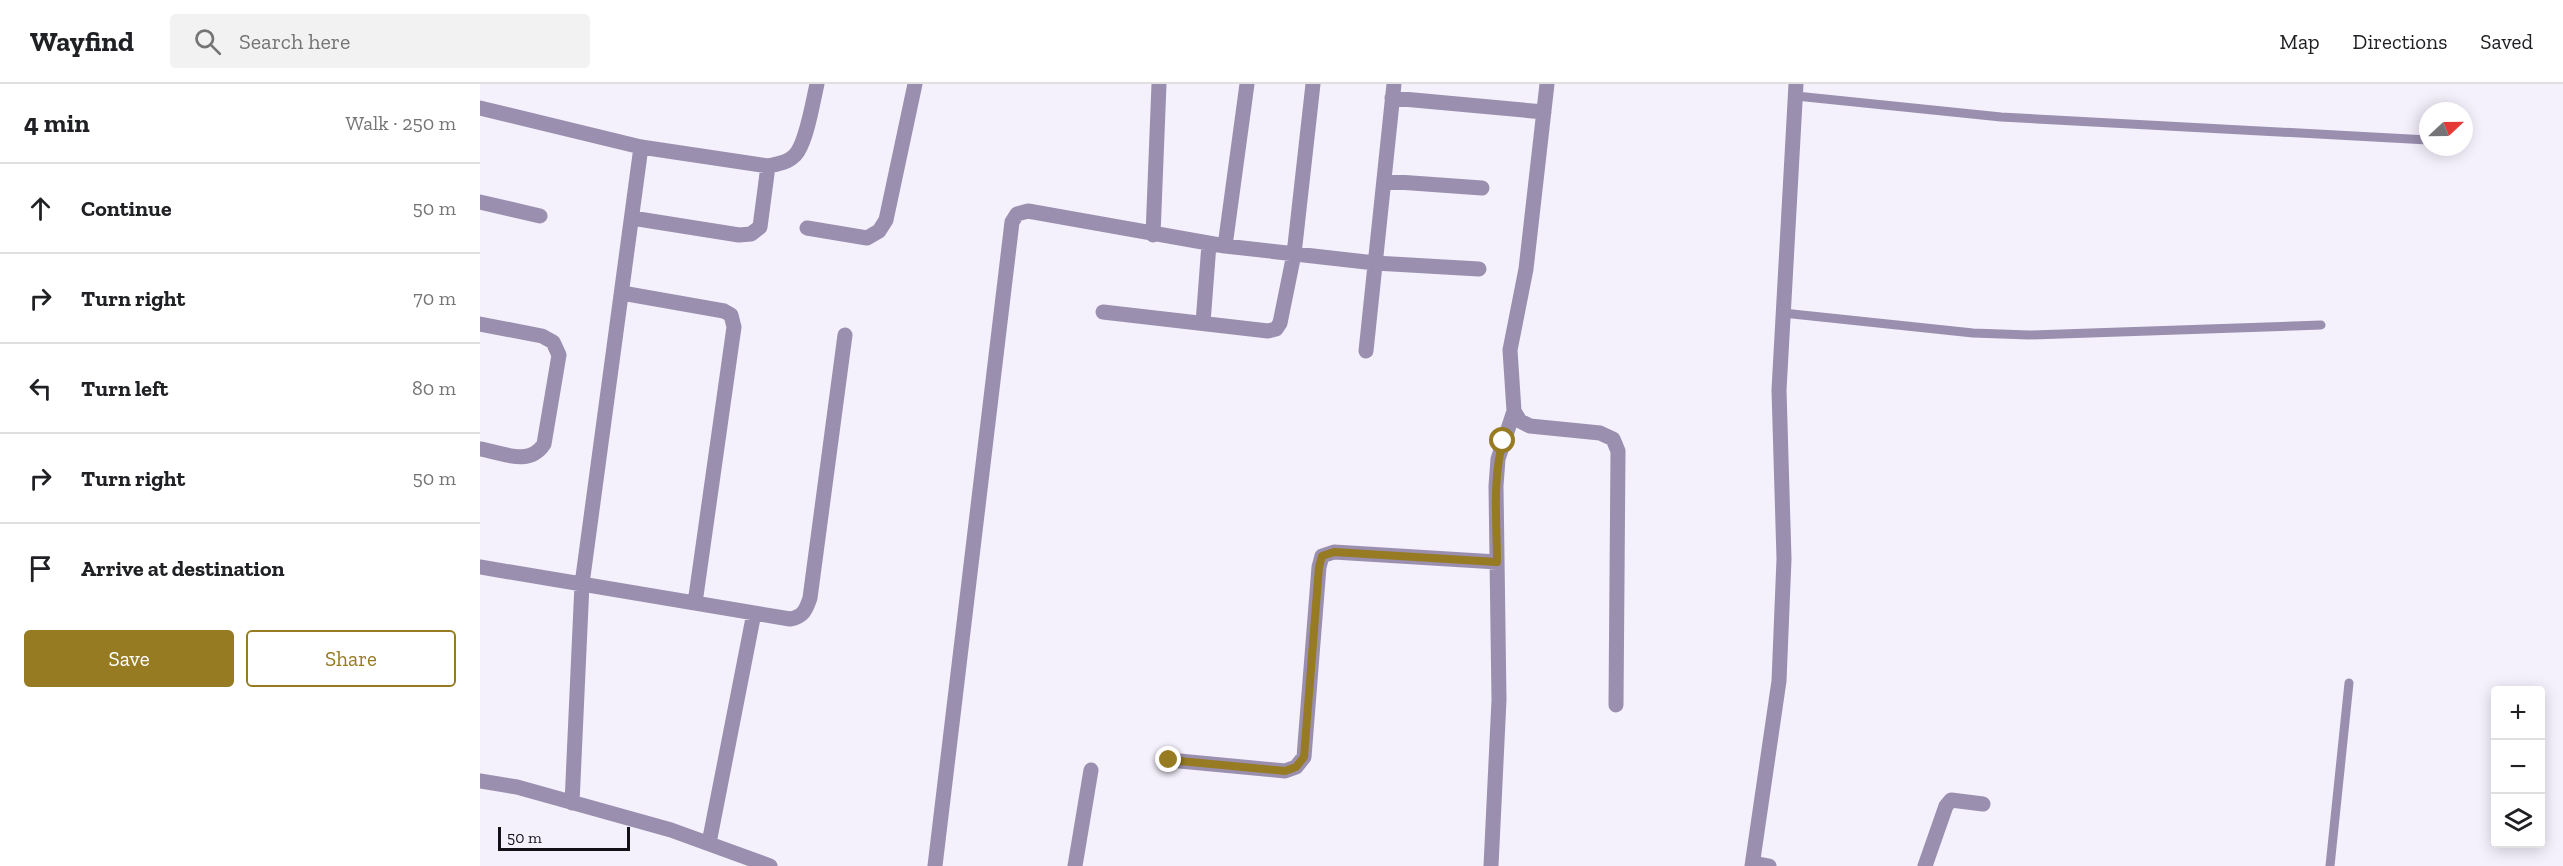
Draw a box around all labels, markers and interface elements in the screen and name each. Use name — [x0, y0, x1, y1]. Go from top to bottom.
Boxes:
search box — [170, 14, 590, 68]
text: Wayfind — [30, 25, 134, 58]
icon: search — [191, 25, 224, 58]
text: Search here — [239, 28, 350, 55]
text: Map — [2280, 29, 2320, 54]
text: Directions — [2353, 29, 2447, 54]
text: Saved — [2480, 29, 2533, 54]
north arrow — [2419, 102, 2473, 156]
text: 4 min — [24, 107, 90, 139]
text: Walk · 250 m — [346, 111, 456, 135]
icon: ahead — [24, 192, 57, 225]
text: Continue — [81, 195, 172, 222]
text: 50 m — [412, 196, 456, 220]
icon: right — [24, 282, 57, 315]
text: Turn right — [81, 285, 185, 312]
text: 70 m — [413, 286, 456, 310]
icon: left — [24, 372, 57, 405]
text: Turn left — [81, 375, 168, 402]
text: 80 m — [412, 376, 456, 400]
route start — [1489, 427, 1515, 453]
icon: right — [24, 462, 57, 495]
text: Turn right — [81, 465, 185, 492]
text: 50 m — [412, 466, 456, 490]
icon: arrive — [24, 552, 57, 585]
text: Arrive at destination — [81, 555, 284, 582]
button: Save — [24, 630, 234, 687]
button: Share — [246, 630, 456, 687]
map controls — [2491, 686, 2545, 848]
button: + — [2491, 686, 2545, 740]
button: − — [2491, 740, 2545, 794]
route end — [1155, 746, 1181, 772]
button: layers — [2491, 794, 2545, 848]
scale bar — [498, 824, 630, 852]
text: 50 m — [507, 828, 542, 847]

